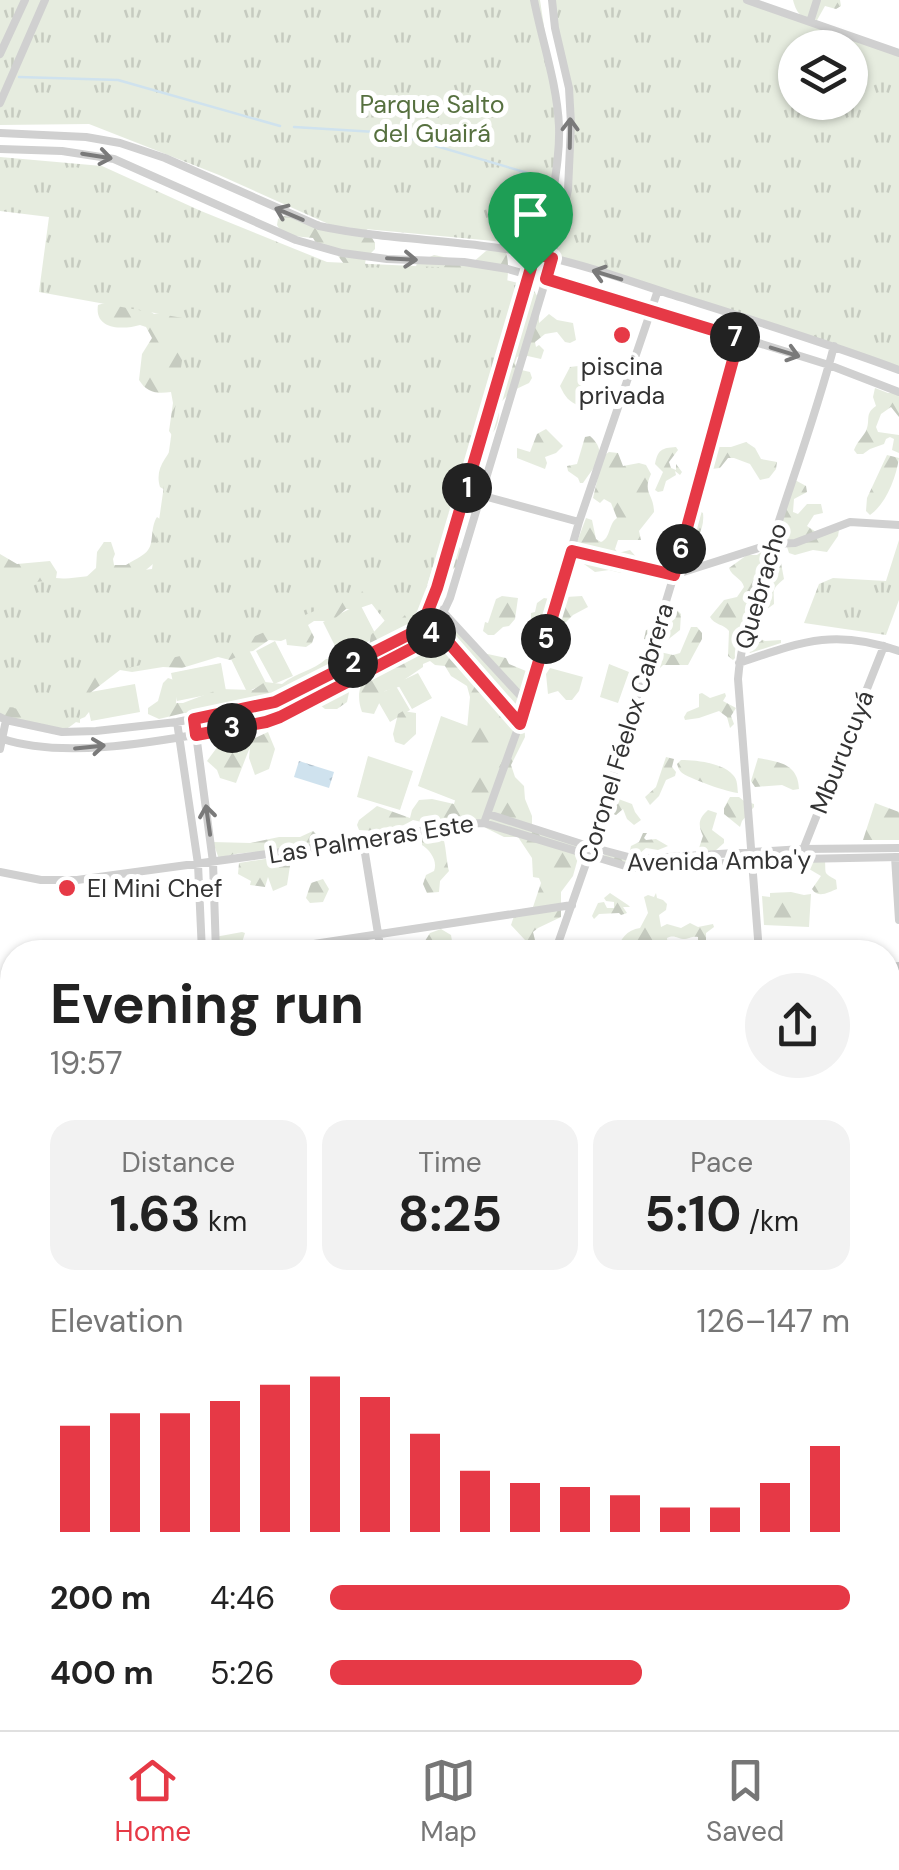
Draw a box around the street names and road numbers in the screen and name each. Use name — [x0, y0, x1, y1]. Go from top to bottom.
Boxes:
street label: Quebracho — [727, 519, 795, 653]
street label: Coronel Féelox Cabrera — [571, 599, 681, 867]
street label: Mburucuyá — [802, 686, 882, 818]
street label: Las Palmeras Este — [266, 806, 476, 872]
street label: Avenida Amba'y — [627, 843, 812, 879]

